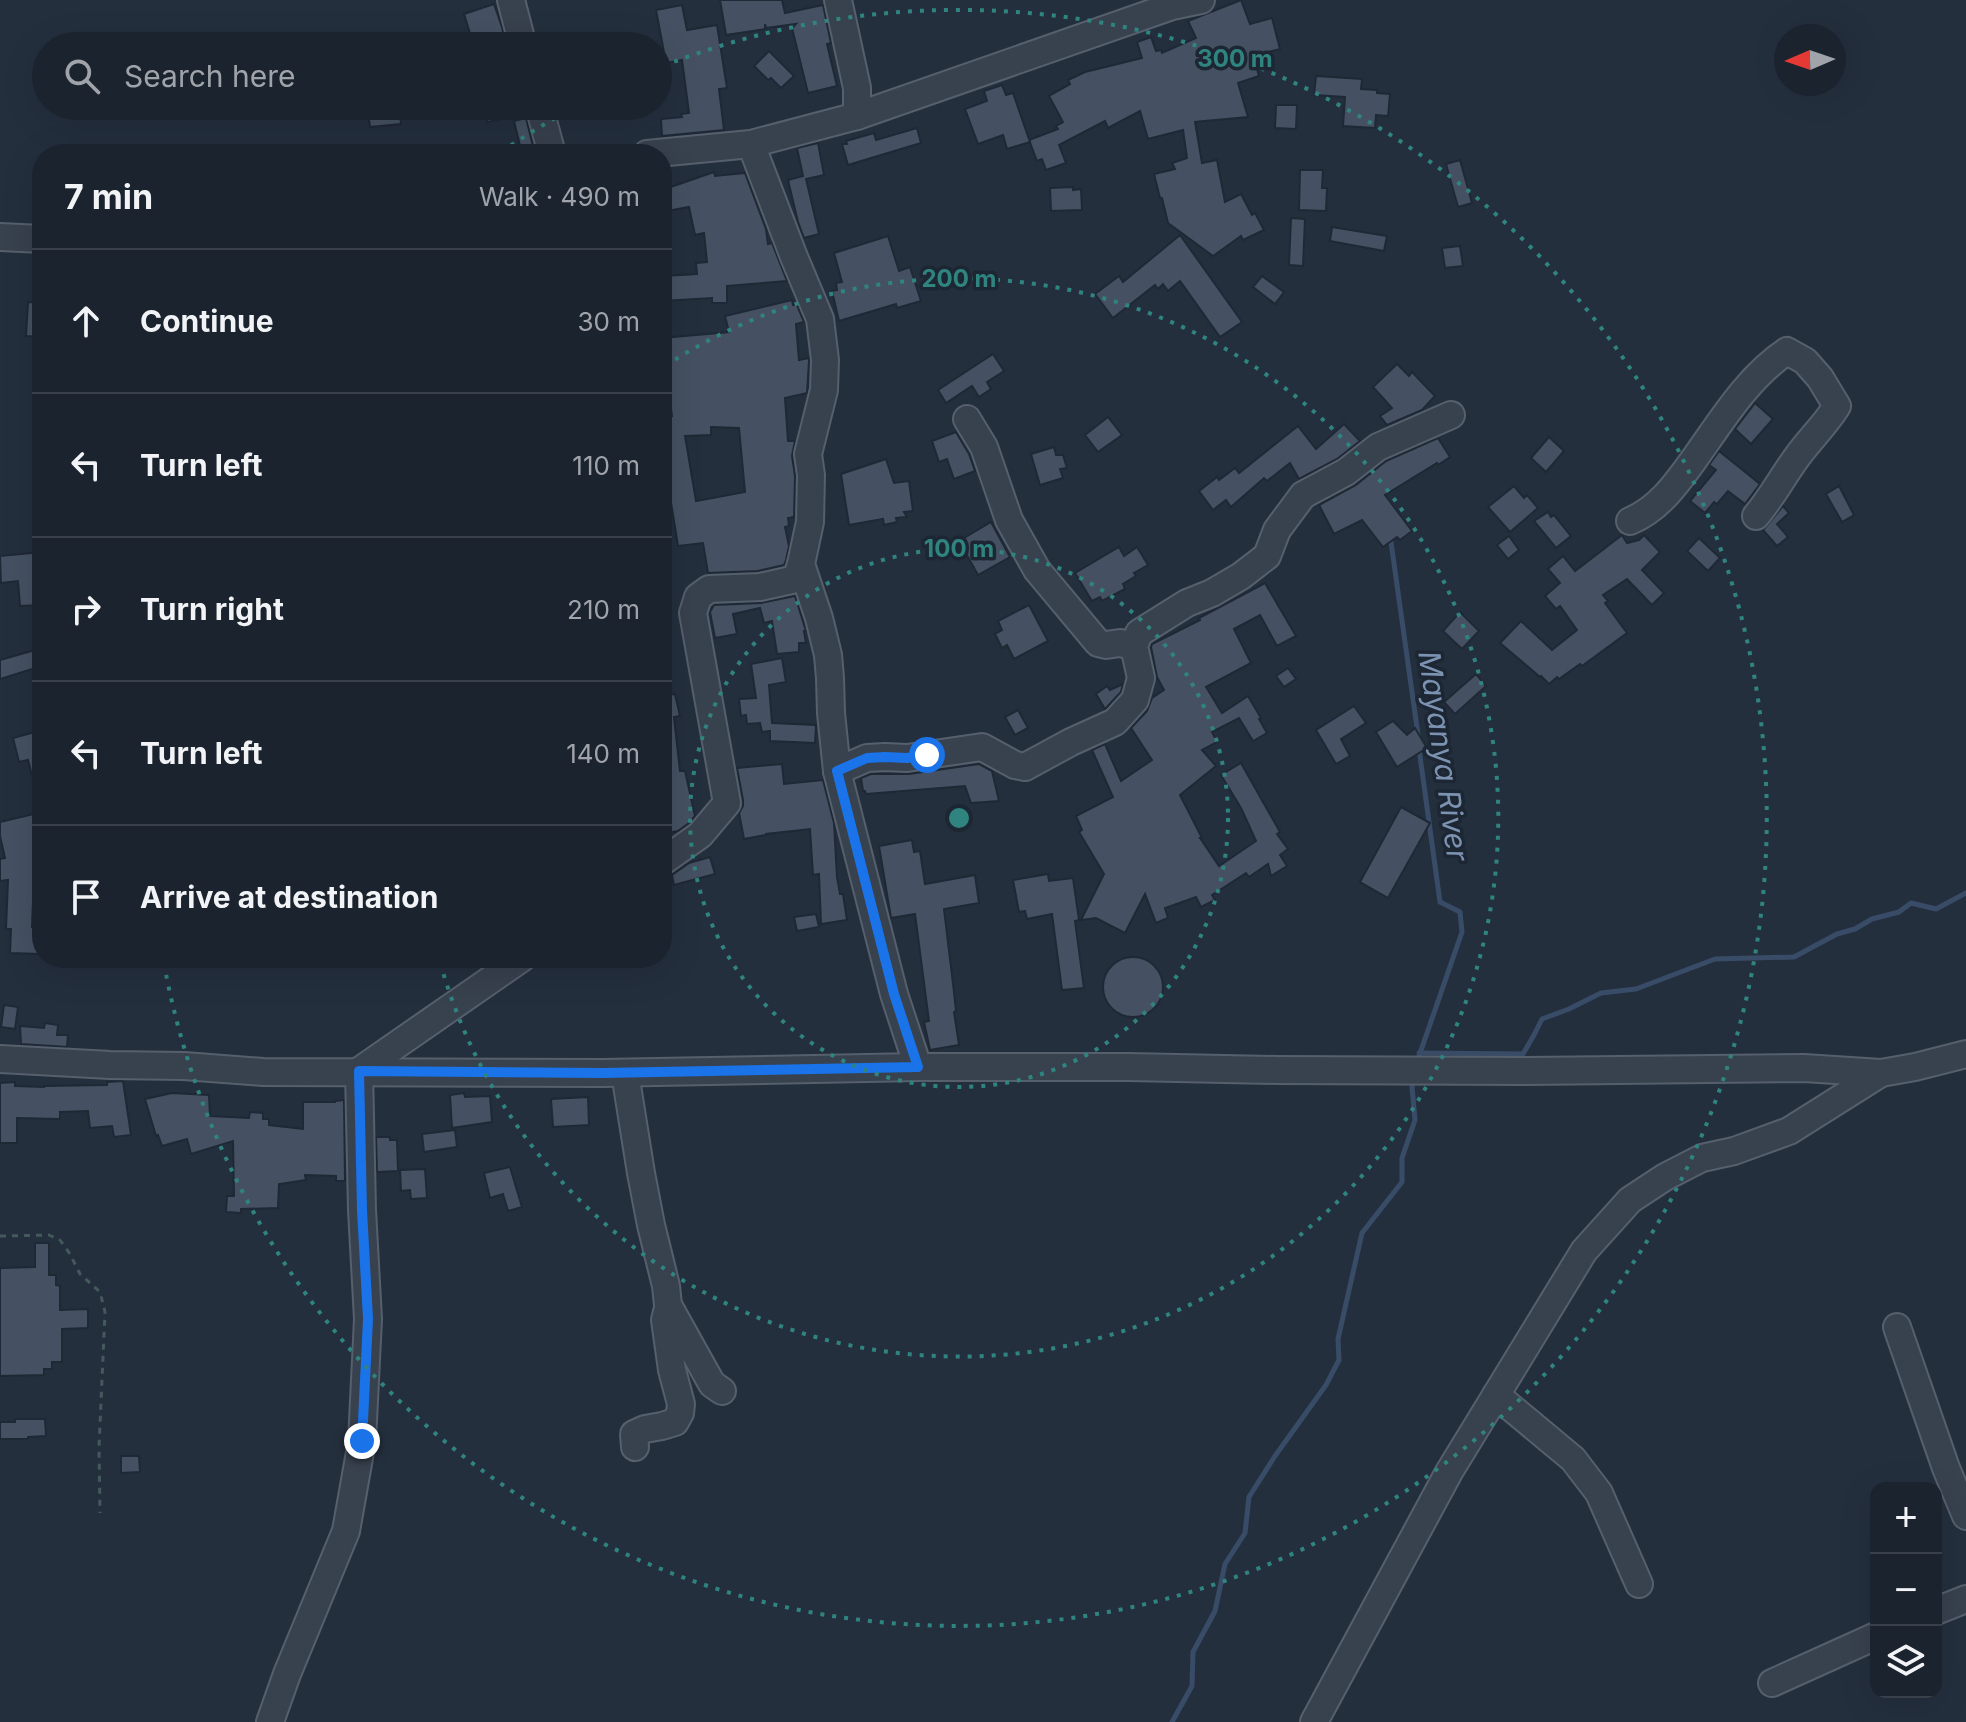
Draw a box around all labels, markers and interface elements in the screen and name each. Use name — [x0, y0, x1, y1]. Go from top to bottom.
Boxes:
north arrow — [1774, 24, 1846, 96]
search box — [32, 32, 672, 120]
text: 300 m — [1197, 44, 1273, 73]
icon: search — [60, 54, 104, 98]
text: Search here — [124, 58, 296, 94]
text: 7 min — [64, 176, 153, 217]
text: Walk · 490 m — [479, 181, 640, 212]
text: 200 m — [921, 264, 997, 293]
icon: ahead — [64, 299, 108, 343]
text: Continue — [140, 303, 274, 339]
text: 30 m — [577, 306, 640, 337]
icon: left — [64, 443, 108, 487]
text: Turn left — [140, 447, 262, 483]
text: 110 m — [572, 450, 640, 481]
text: 100 m — [924, 534, 994, 563]
icon: right — [64, 587, 108, 631]
text: Turn right — [140, 591, 284, 627]
text: 210 m — [567, 594, 640, 625]
water label: Mayanya River — [1411, 649, 1477, 864]
icon: left — [64, 731, 108, 775]
text: Turn left — [140, 735, 262, 771]
route start — [909, 737, 945, 773]
text: 140 m — [566, 738, 640, 769]
centre of rings — [945, 804, 973, 832]
icon: arrive — [64, 875, 108, 919]
text: Arrive at destination — [140, 879, 438, 915]
route end — [344, 1423, 380, 1459]
map controls — [1870, 1482, 1942, 1698]
button: + — [1870, 1482, 1942, 1554]
button: − — [1870, 1554, 1942, 1626]
button: layers — [1870, 1626, 1942, 1698]

